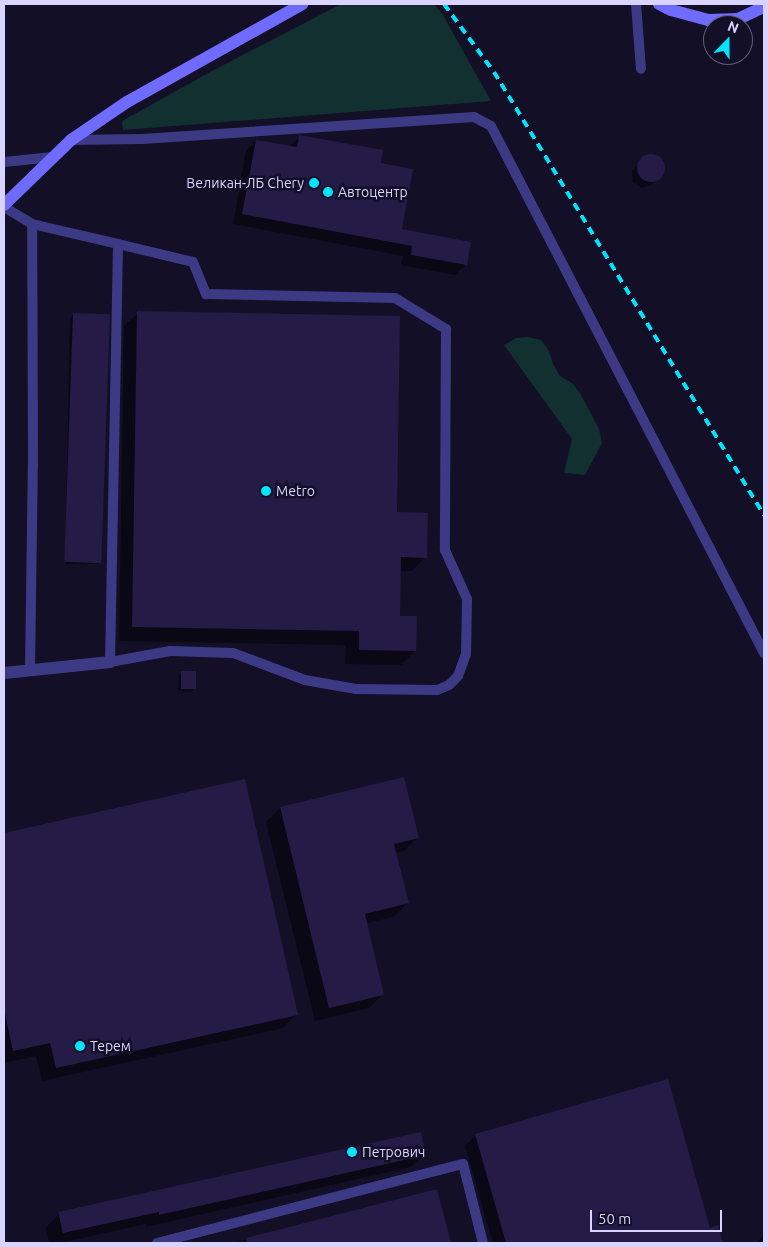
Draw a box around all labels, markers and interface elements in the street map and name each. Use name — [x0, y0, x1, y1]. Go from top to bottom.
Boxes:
north arrow — [703, 15, 753, 65]
text: N — [725, 18, 741, 36]
place label: Великан-ЛБ Chery — [186, 175, 304, 191]
marker: Великан-ЛБ Chery — [308, 177, 320, 189]
place label: Автоцентр — [338, 184, 408, 200]
marker: Автоцентр — [322, 186, 334, 198]
place label: Metro — [276, 483, 315, 499]
marker: Metro — [260, 485, 272, 497]
place label: Терем — [90, 1038, 131, 1054]
marker: Терем — [74, 1040, 86, 1052]
place label: Петрович — [362, 1144, 425, 1160]
marker: Петрович — [346, 1146, 358, 1158]
scale bar — [593, 1200, 726, 1232]
text: 50 m — [598, 1210, 631, 1227]

